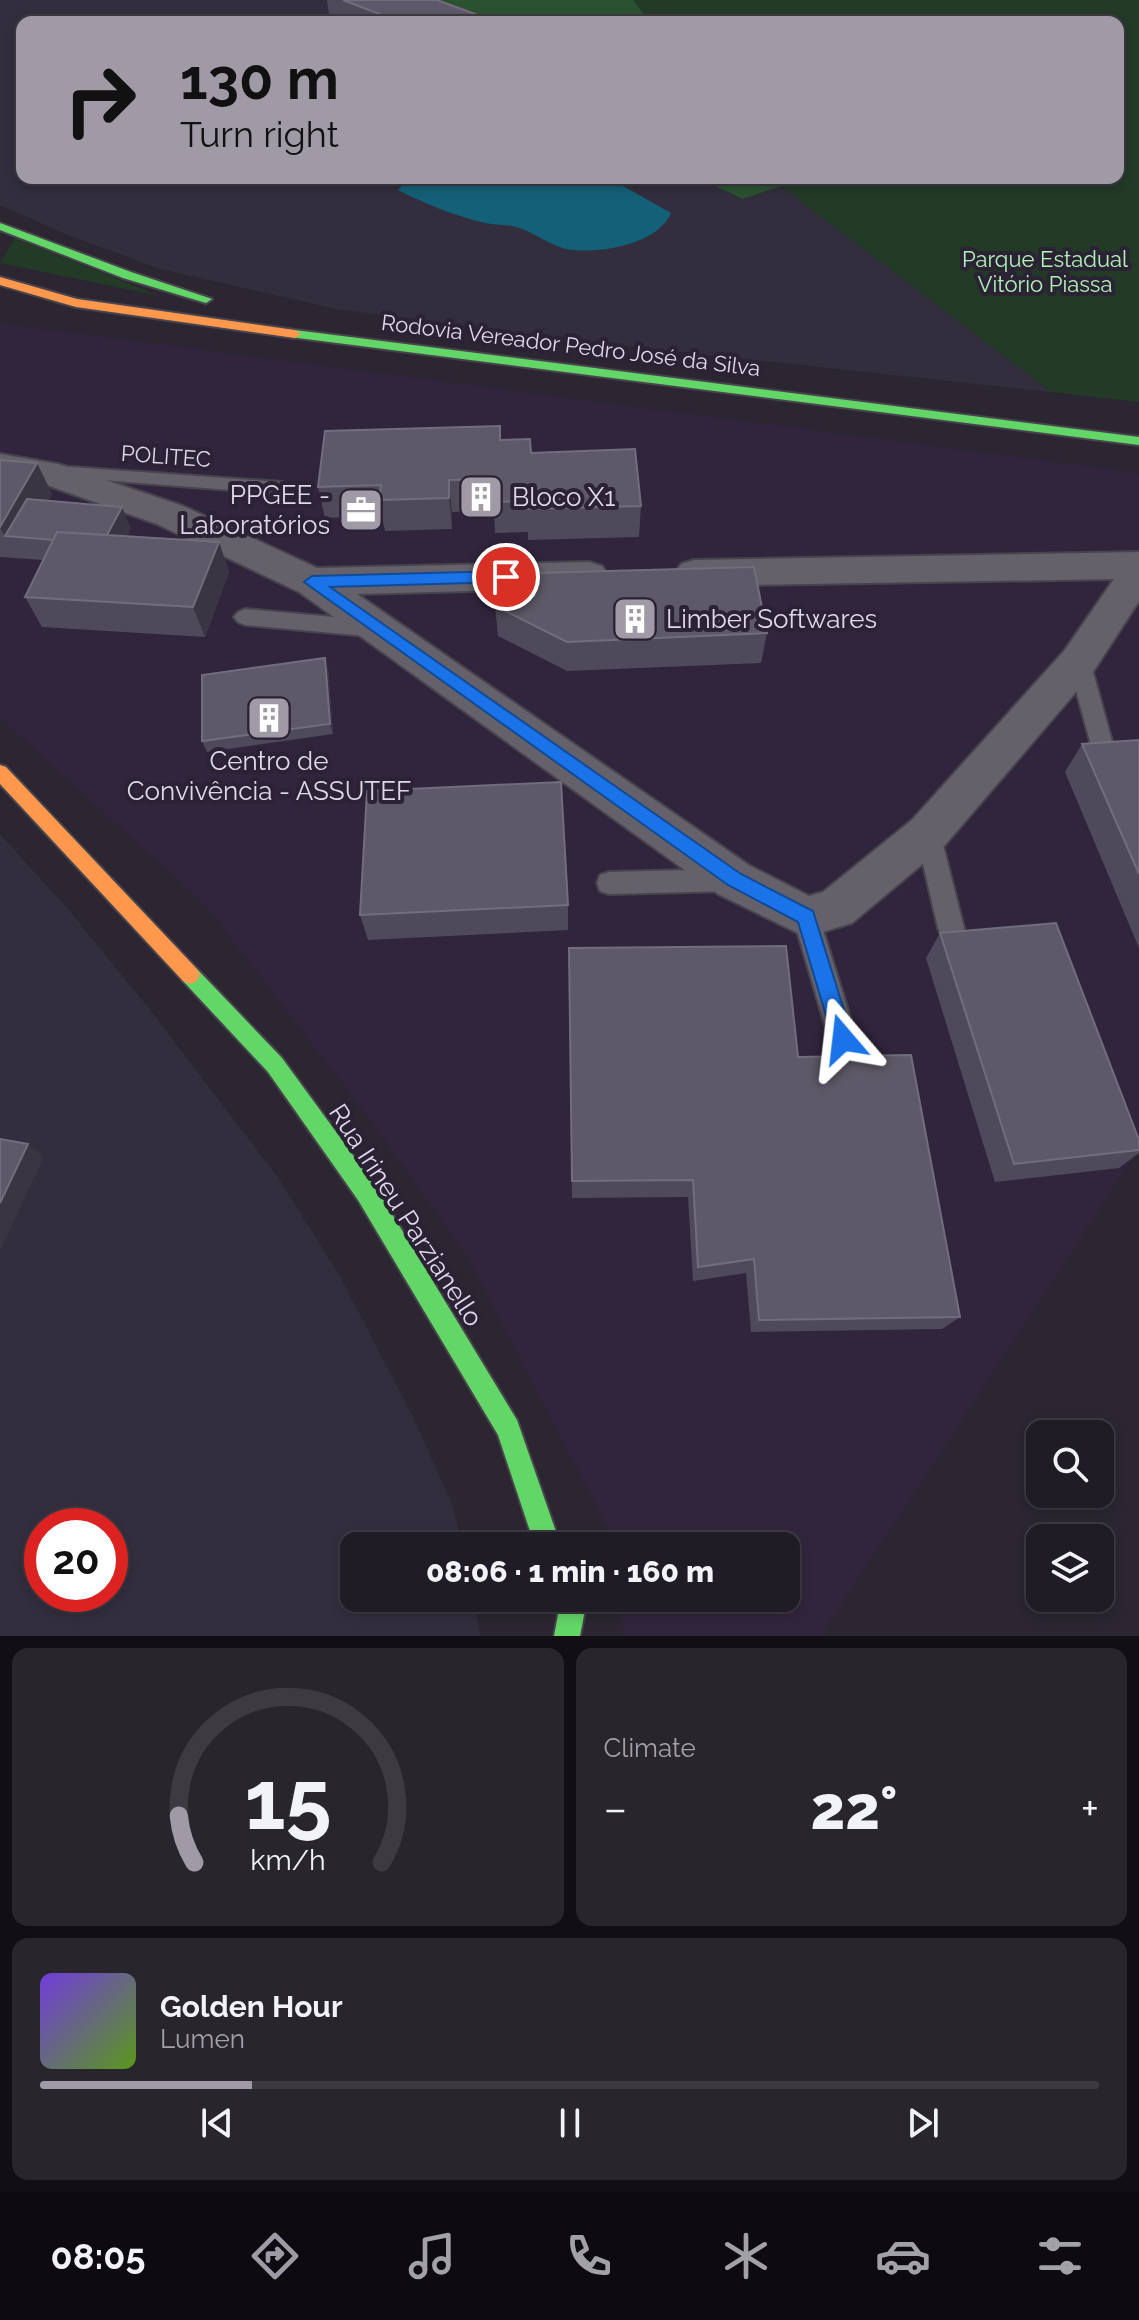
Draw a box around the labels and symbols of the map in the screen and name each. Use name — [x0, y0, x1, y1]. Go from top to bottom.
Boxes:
park label: Parque Estadual Vitório Piassa — [962, 246, 1128, 297]
street label: Rodovia Vereador Pedro José da Silva — [380, 309, 762, 381]
street label: POLITEC — [120, 440, 212, 472]
building icon: Bloco X1 — [457, 473, 505, 521]
place label: PPGEE - Laboratórios — [179, 480, 330, 540]
place label: Bloco X1 — [512, 482, 615, 512]
office icon: PPGEE - Laboratórios — [337, 486, 385, 534]
pin — [472, 543, 540, 611]
building icon: Limber Softwares — [611, 595, 659, 643]
place label: Limber Softwares — [666, 604, 877, 634]
building icon: Centro de Convivência - ASSUTEF — [245, 694, 293, 742]
place label: Centro de Convivência - ASSUTEF — [127, 746, 411, 806]
position arrow — [801, 997, 885, 1081]
street label: Rua Irineu Parzianello — [323, 1098, 489, 1332]
speed limit sign: 20 — [24, 1508, 128, 1612]

